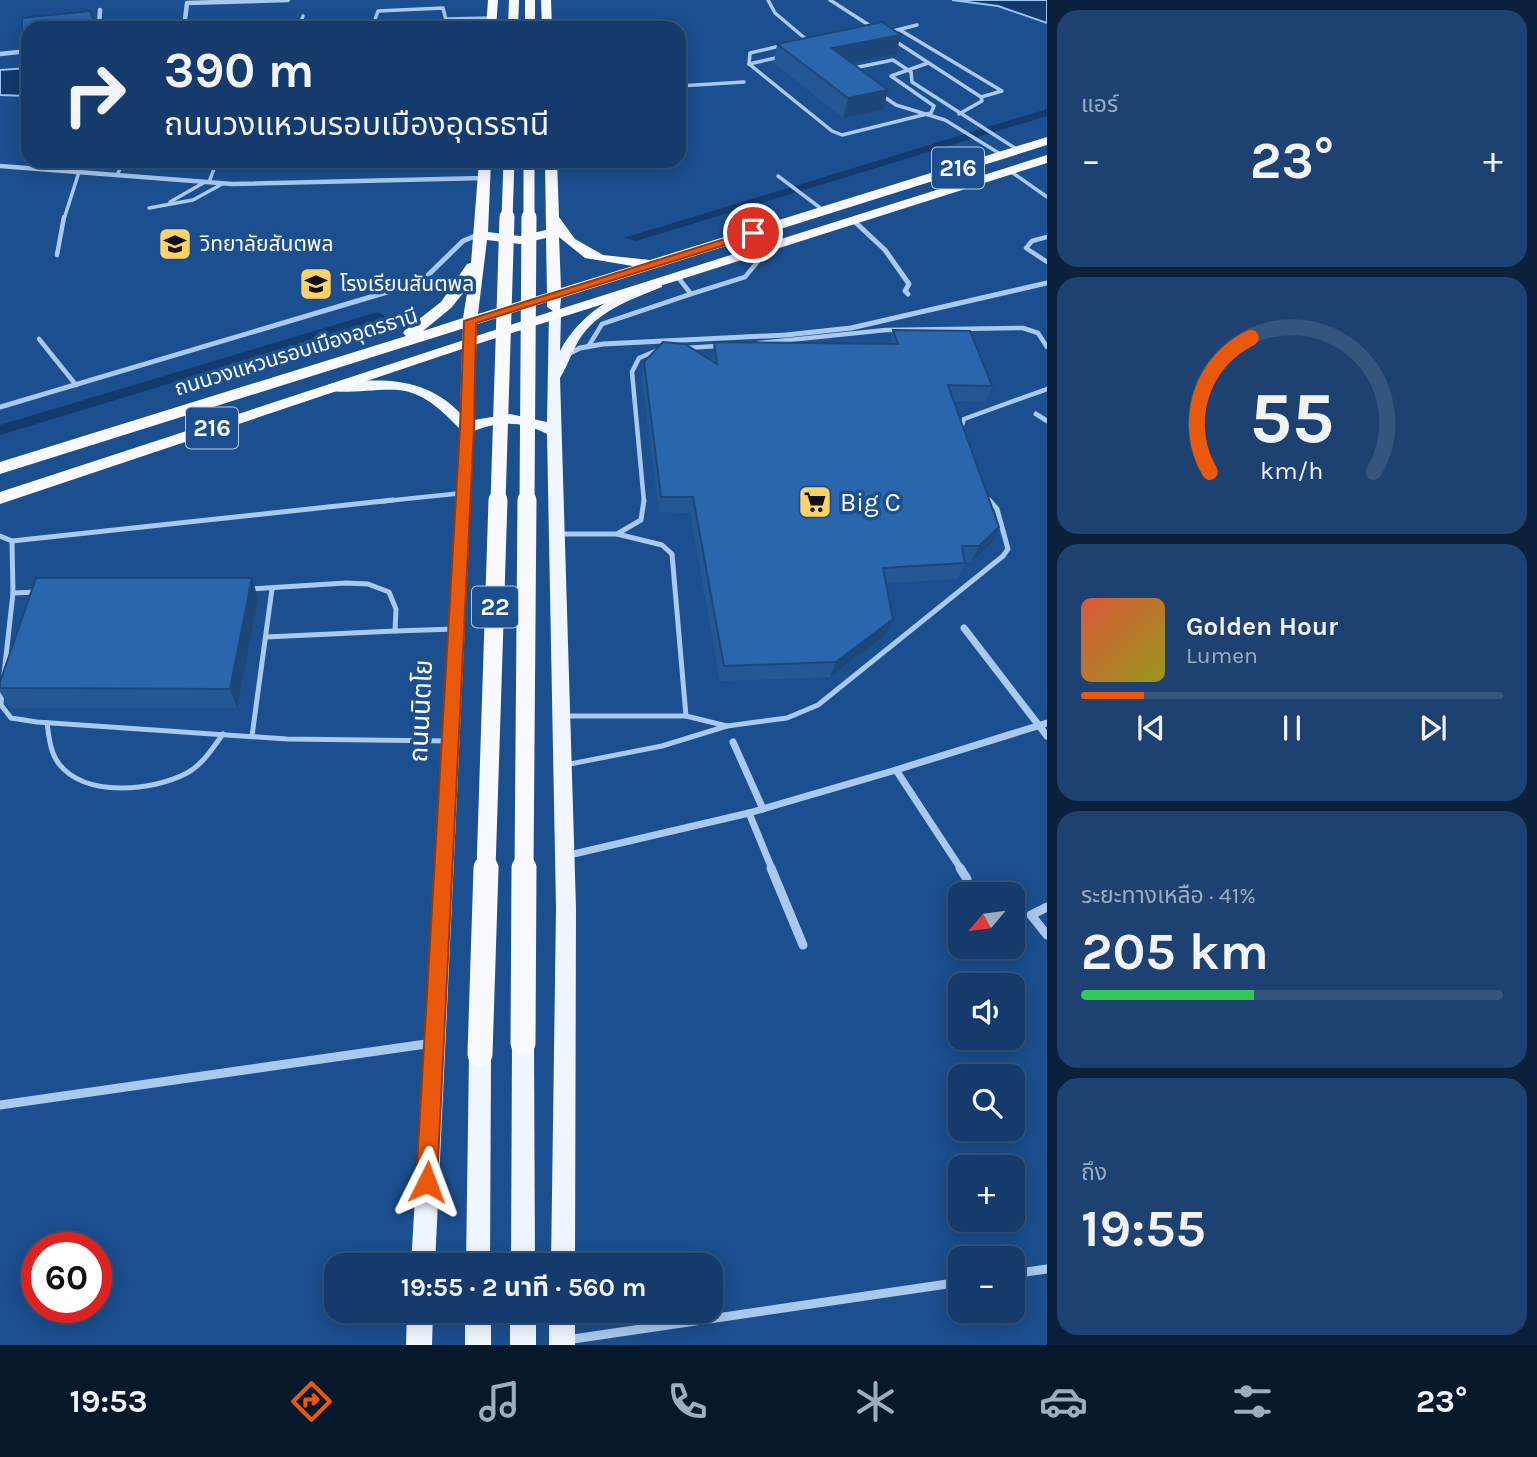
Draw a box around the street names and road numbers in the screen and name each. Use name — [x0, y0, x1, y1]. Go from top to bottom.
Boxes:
road number: 216 — [932, 148, 984, 188]
street label: ถนนวงแหวนรอบเมืองอุดรธานี — [172, 304, 421, 401]
road number: 216 — [186, 408, 238, 448]
road number: 22 — [472, 586, 518, 628]
street label: ถนนนิตโย — [403, 659, 439, 763]

